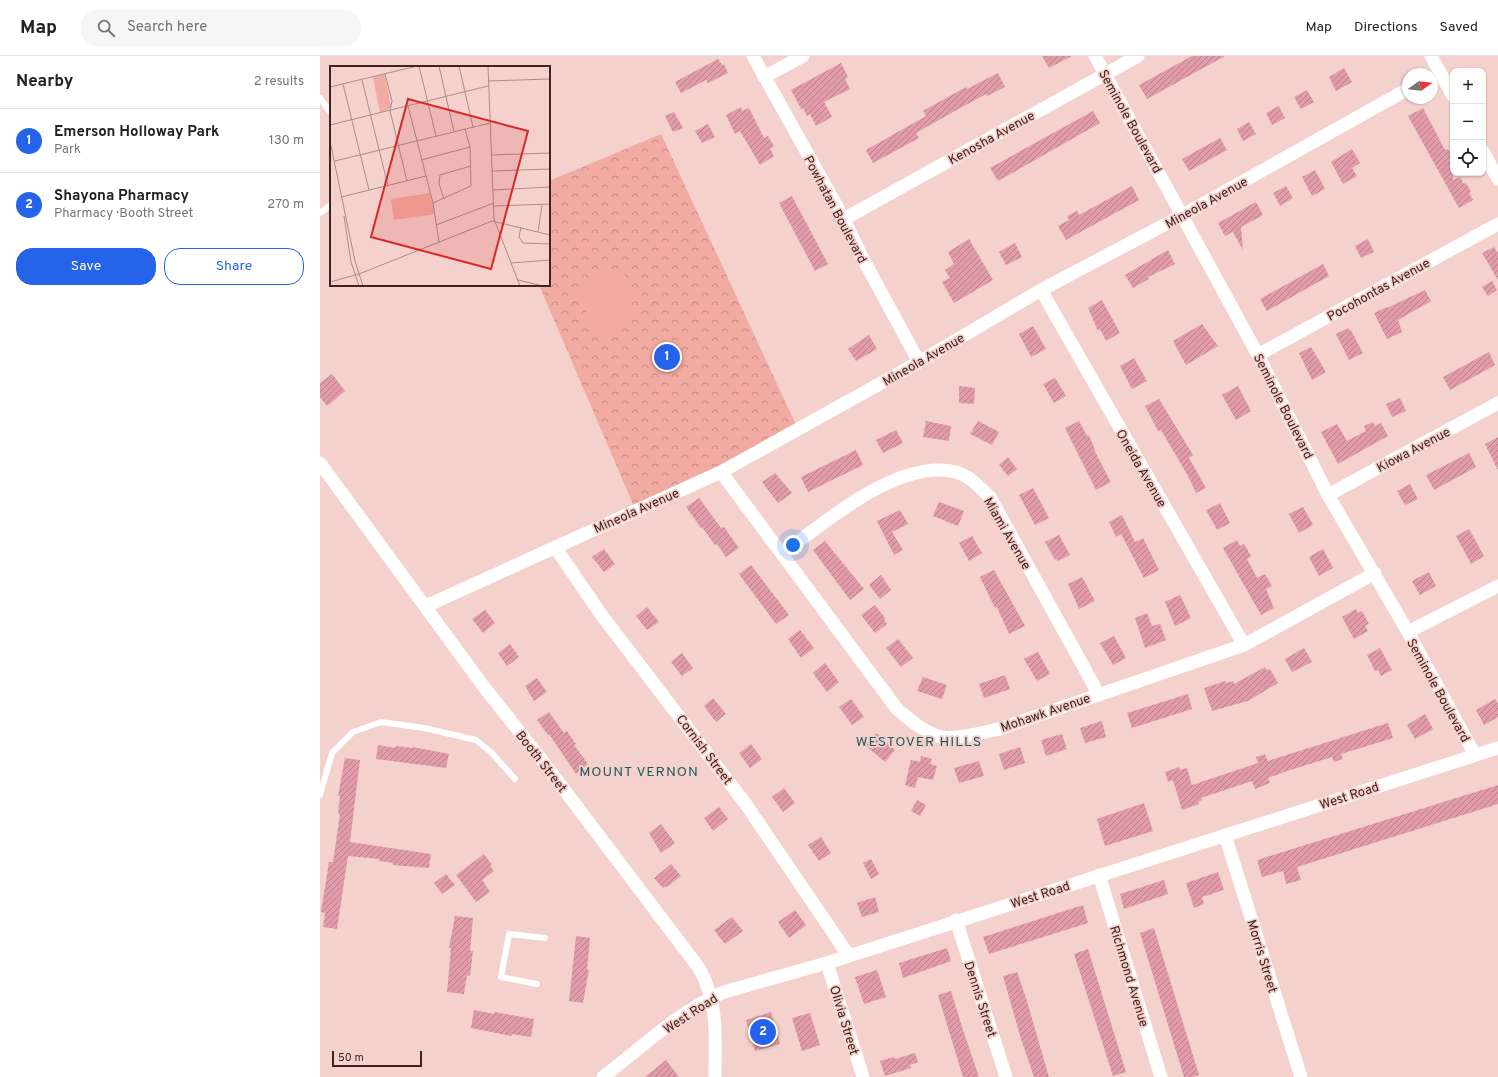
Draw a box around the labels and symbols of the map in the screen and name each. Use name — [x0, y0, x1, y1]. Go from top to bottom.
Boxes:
inset map — [330, 66, 550, 286]
street label: Seminole Boulevard — [1094, 67, 1164, 177]
north arrow — [1402, 68, 1438, 104]
street label: Kenosha Avenue — [946, 108, 1038, 169]
street label: Powhatan Boulevard — [799, 153, 869, 267]
street label: Mineola Avenue — [1163, 174, 1251, 233]
street label: Pocohontas Avenue — [1325, 256, 1433, 326]
street label: Mineola Avenue — [880, 331, 968, 391]
pin: 1 — [654, 342, 680, 372]
street label: Seminole Boulevard — [1249, 352, 1316, 462]
street label: Kiowa Avenue — [1374, 425, 1453, 477]
street label: Oneida Avenue — [1111, 427, 1169, 511]
street label: Mineola Avenue — [592, 486, 682, 538]
street label: Miami Avenue — [979, 495, 1033, 573]
your location — [783, 535, 803, 555]
street label: Seminole Boulevard — [1402, 636, 1472, 746]
street label: Mohawk Avenue — [999, 691, 1093, 737]
street label: Cornish Street — [672, 712, 735, 788]
street label: Booth Street — [511, 728, 570, 796]
district label: WESTOVER HILLS — [856, 734, 982, 751]
district label: MOUNT VERNON — [579, 764, 699, 781]
street label: West Road — [1318, 780, 1381, 814]
street label: West Road — [1009, 879, 1072, 913]
street label: Morris Street — [1242, 918, 1280, 995]
street label: Richmond Avenue — [1105, 924, 1151, 1029]
street label: Dennis Street — [959, 960, 999, 1040]
street label: Olivia Street — [825, 984, 861, 1057]
street label: West Road — [661, 991, 721, 1038]
pin: 2 — [750, 1017, 776, 1047]
scale bar — [332, 1049, 422, 1068]

